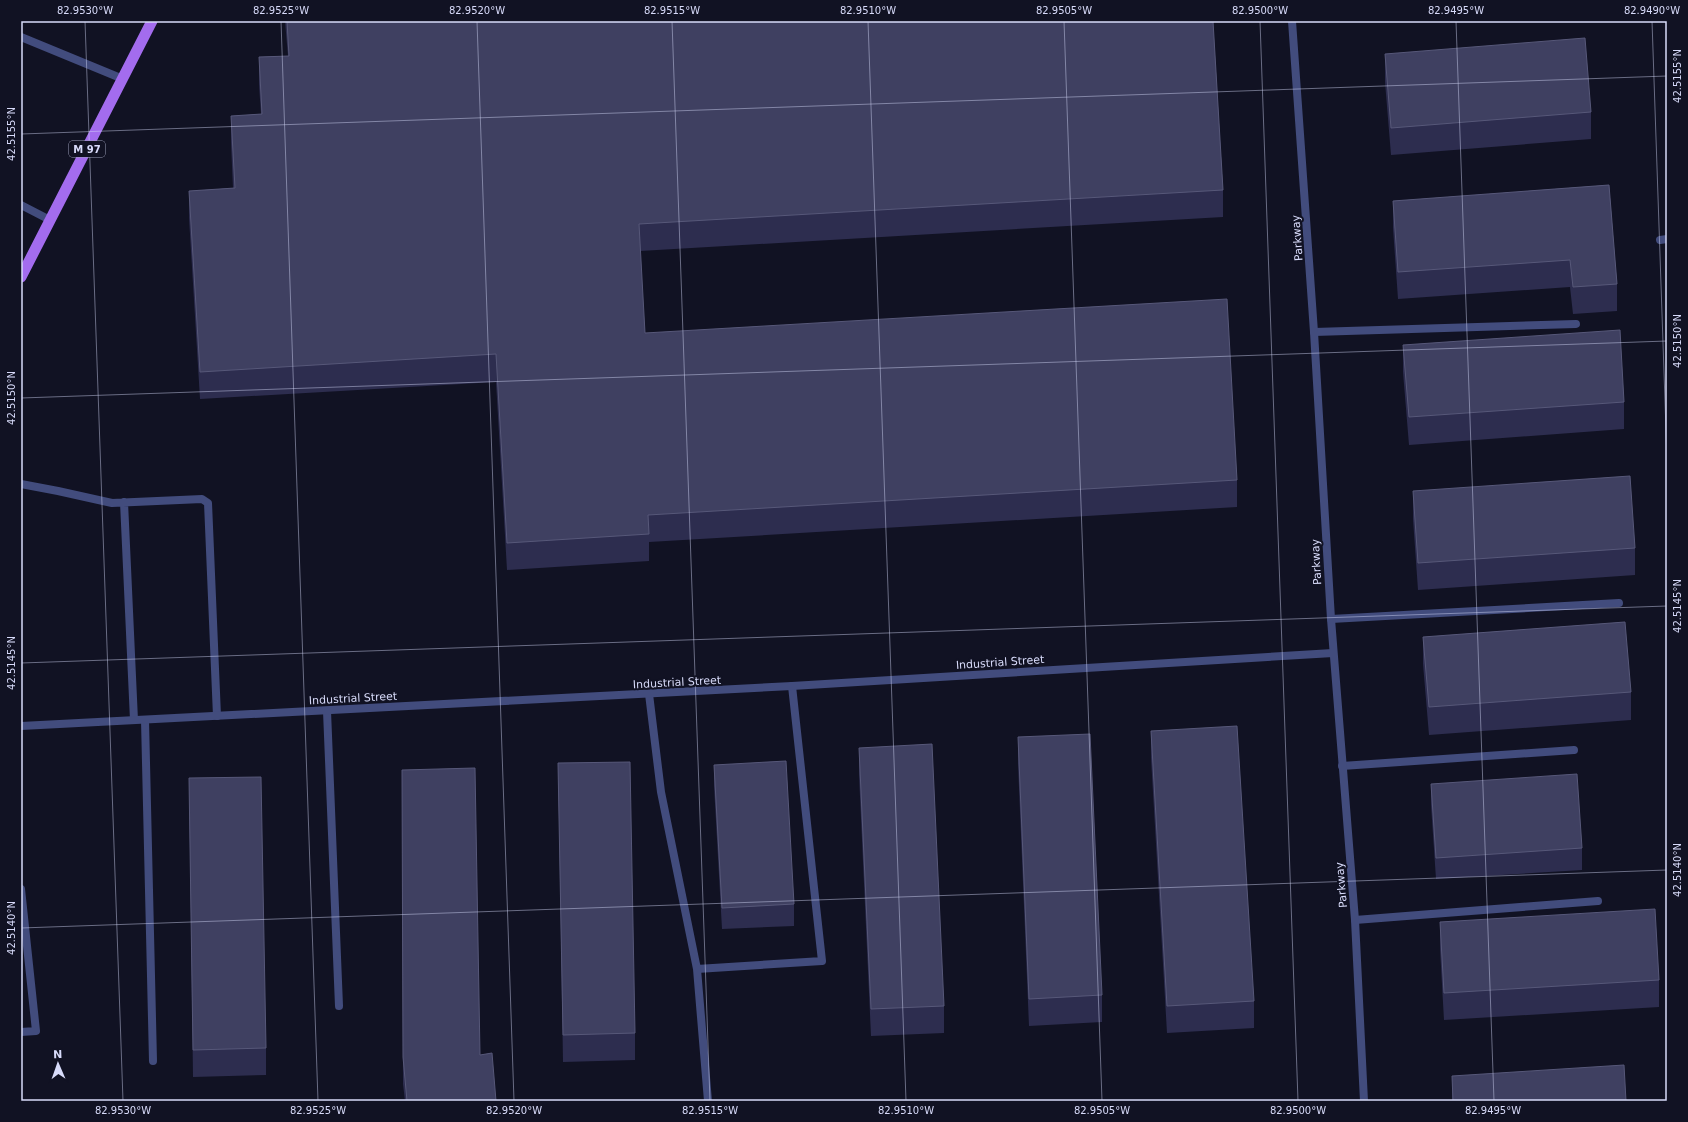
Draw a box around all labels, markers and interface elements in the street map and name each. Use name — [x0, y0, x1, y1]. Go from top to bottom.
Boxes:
text: 82.9530°W — [57, 5, 113, 16]
text: 82.9525°W — [253, 5, 309, 16]
text: 82.9520°W — [449, 5, 505, 16]
text: 82.9515°W — [644, 5, 700, 16]
text: 82.9510°W — [840, 5, 896, 16]
text: 82.9505°W — [1036, 5, 1092, 16]
text: 82.9500°W — [1232, 5, 1288, 16]
text: 82.9495°W — [1428, 5, 1484, 16]
text: 82.9490°W — [1624, 5, 1680, 16]
text: 42.5155°N — [1672, 49, 1683, 103]
text: 42.5155°N — [6, 107, 17, 161]
road number: M 97 — [69, 141, 105, 157]
street label: Parkway — [1289, 214, 1306, 261]
text: 42.5150°N — [1672, 314, 1683, 368]
text: 42.5150°N — [6, 371, 17, 425]
street label: Parkway — [1309, 538, 1324, 585]
text: 42.5145°N — [1672, 579, 1683, 633]
text: 42.5145°N — [6, 636, 17, 690]
street label: Industrial Street — [955, 653, 1045, 672]
street label: Industrial Street — [632, 674, 722, 691]
street label: Industrial Street — [308, 690, 398, 707]
text: 42.5140°N — [1672, 843, 1683, 897]
street label: Parkway — [1333, 861, 1350, 908]
text: 42.5140°N — [6, 901, 17, 955]
north arrow — [38, 1044, 78, 1084]
text: N — [53, 1048, 63, 1061]
text: 82.9530°W — [95, 1105, 151, 1116]
text: 82.9525°W — [290, 1105, 346, 1116]
text: 82.9520°W — [486, 1105, 542, 1116]
text: 82.9515°W — [682, 1105, 738, 1116]
text: 82.9510°W — [878, 1105, 934, 1116]
text: 82.9505°W — [1074, 1105, 1130, 1116]
text: 82.9500°W — [1270, 1105, 1326, 1116]
text: 82.9495°W — [1465, 1105, 1521, 1116]

